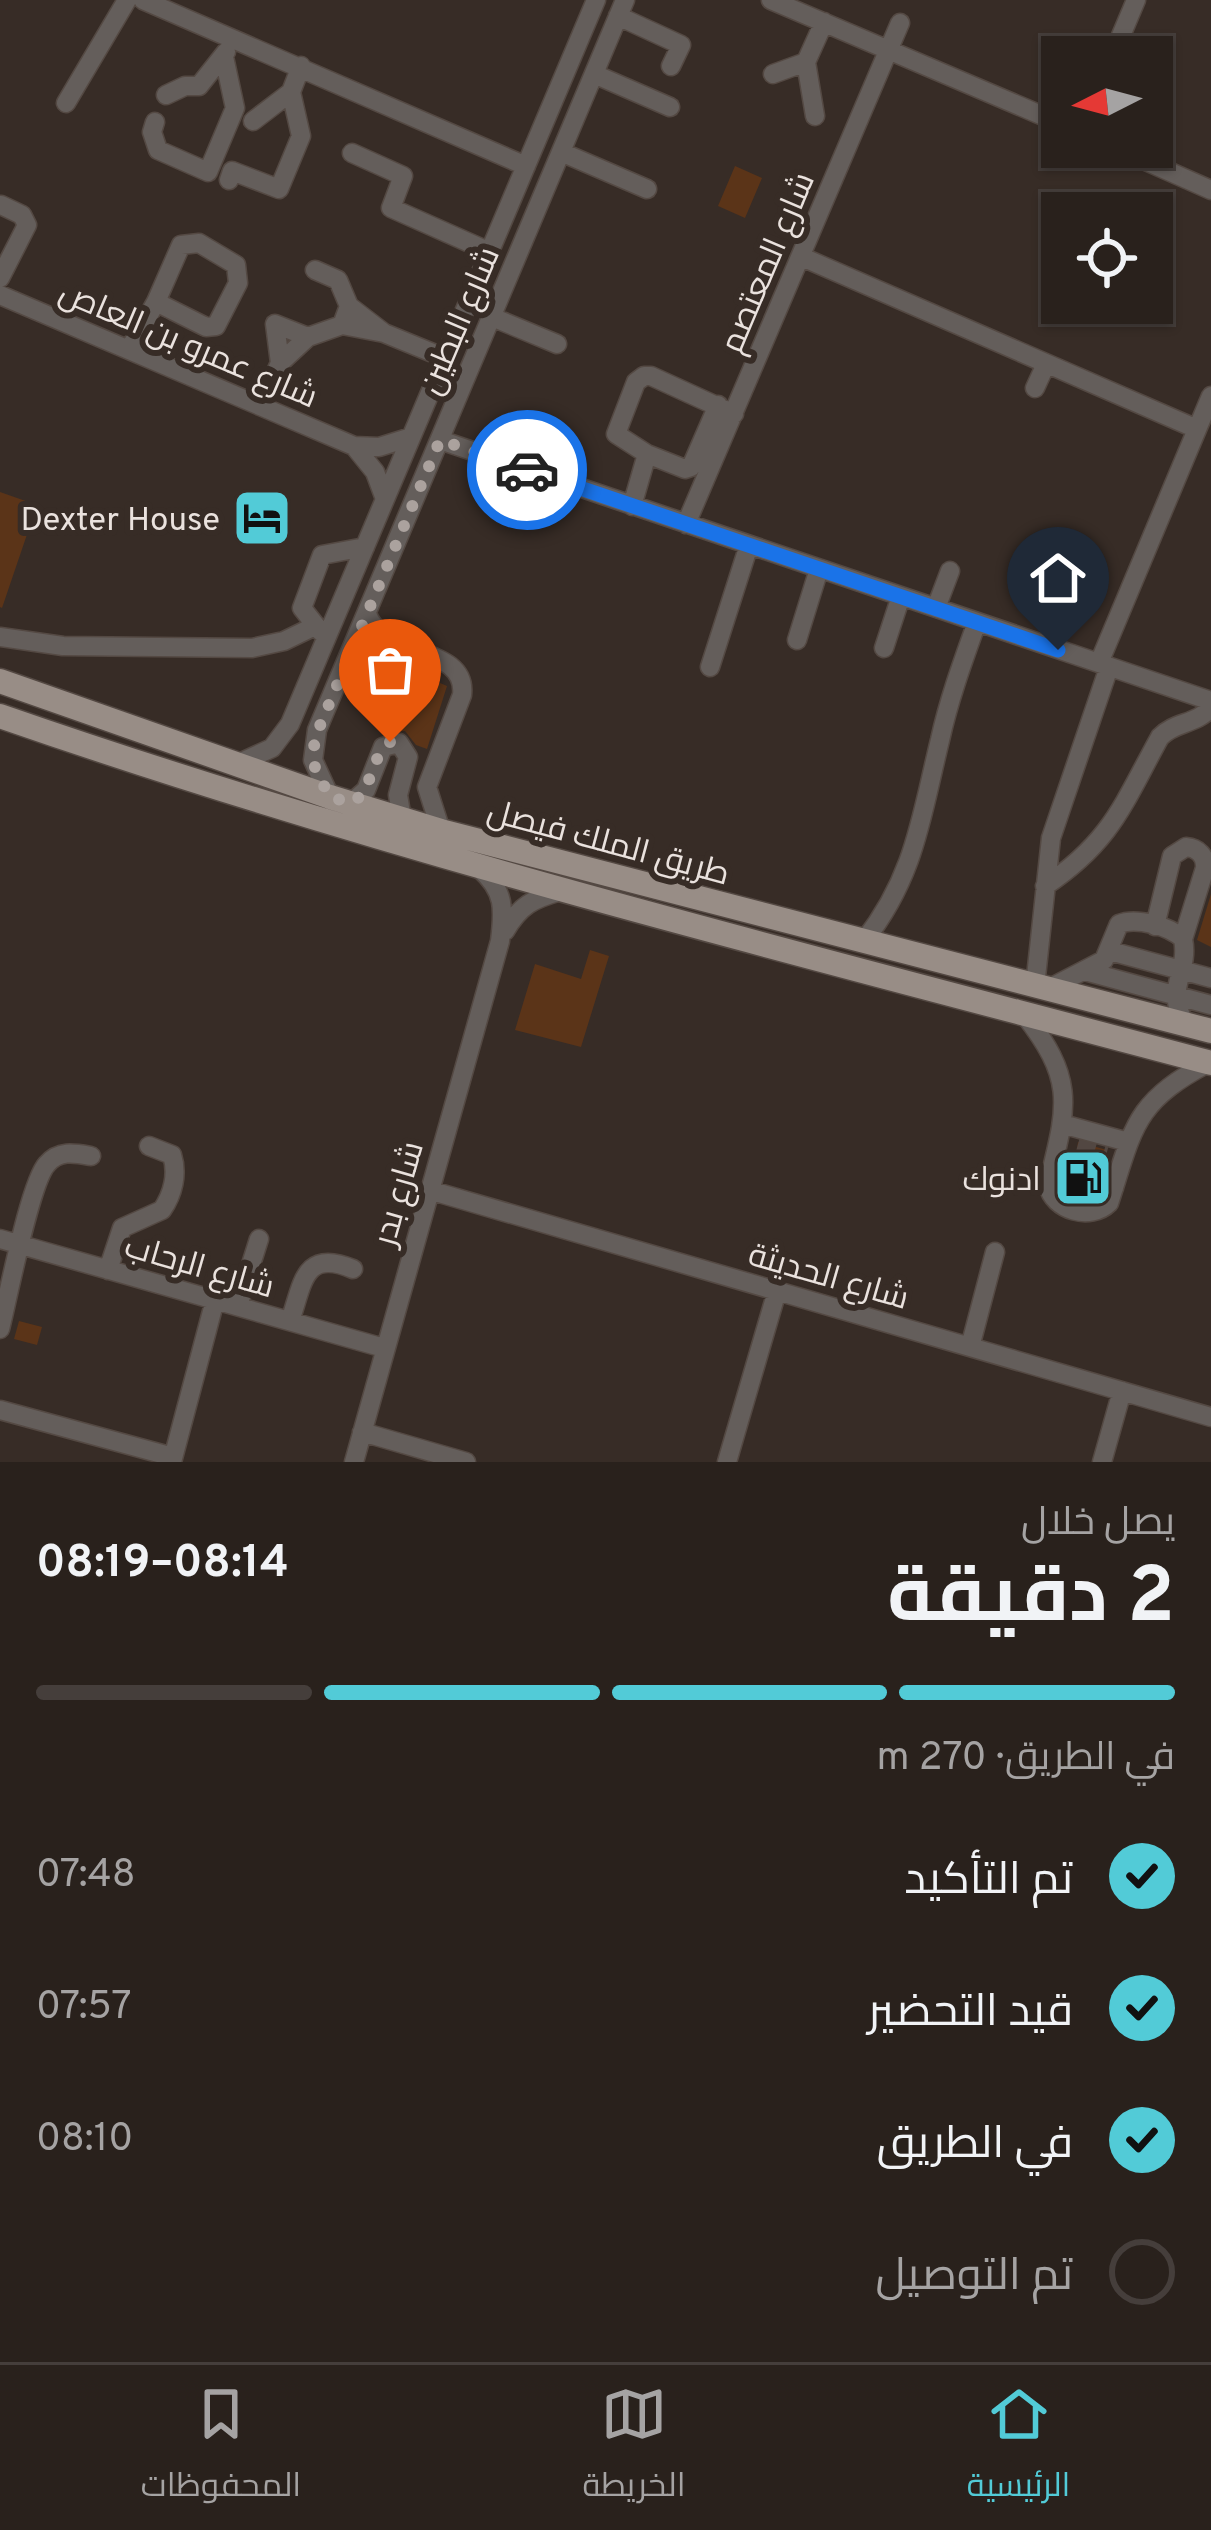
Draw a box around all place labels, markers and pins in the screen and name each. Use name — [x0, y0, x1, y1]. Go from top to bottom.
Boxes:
hotel icon: Dexter House — [231, 487, 293, 549]
place label: Dexter House — [20, 501, 220, 543]
pin — [1007, 527, 1109, 650]
pin — [339, 619, 441, 742]
fuel station icon: ادنوك — [1052, 1147, 1114, 1209]
place label: ادنوك — [962, 1161, 1041, 1203]

